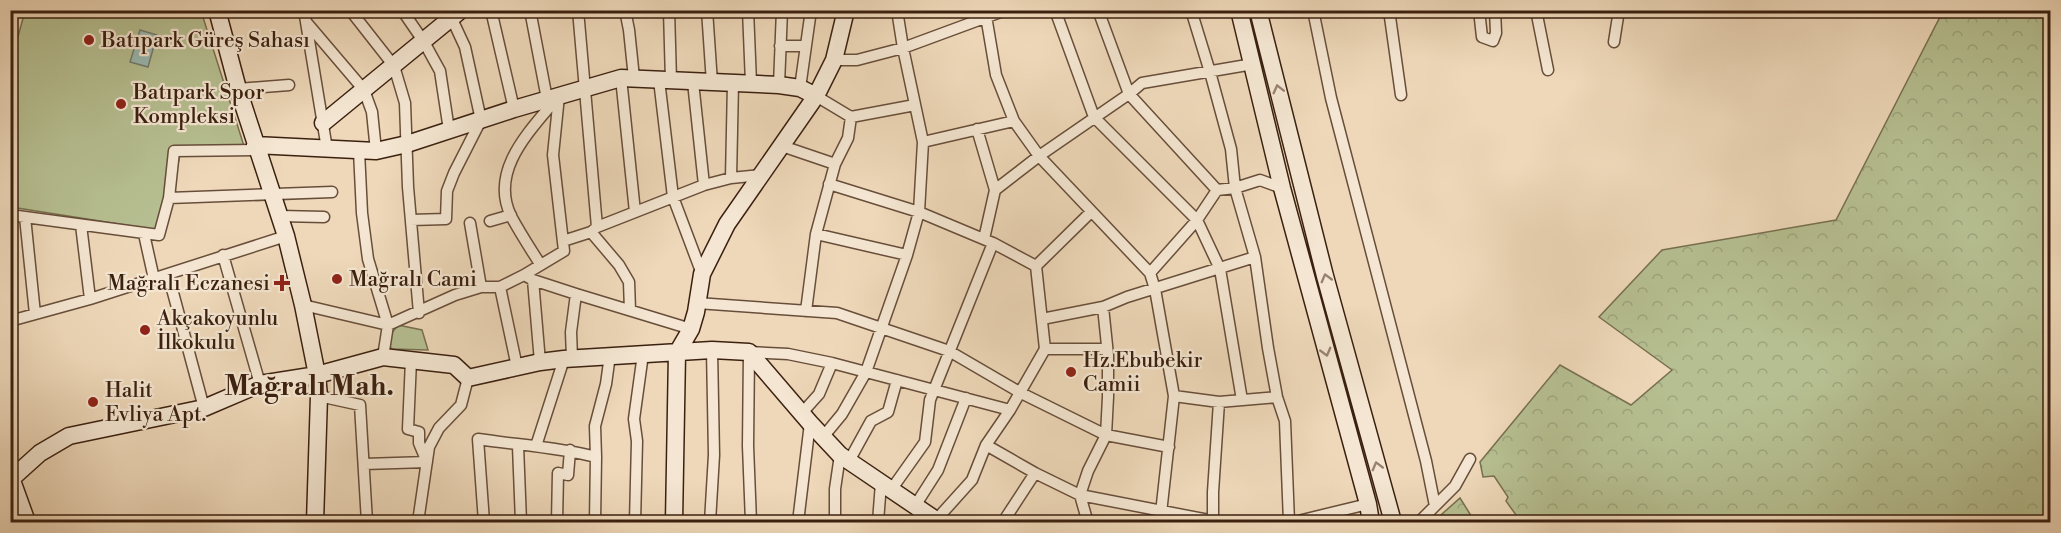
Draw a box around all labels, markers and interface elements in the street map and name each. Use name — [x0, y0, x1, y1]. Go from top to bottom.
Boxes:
place label: Batıpark Güreş Sahası — [100, 28, 310, 54]
marker: Batıpark Güreş Sahası — [82, 33, 96, 47]
place label: Batıpark Spor Kompleksi — [132, 80, 265, 130]
one-way arrow — [1273, 84, 1286, 94]
marker: Batıpark Spor Kompleksi — [114, 97, 128, 111]
place label: Mağralı Cami — [349, 267, 477, 293]
place label: Mağralı Eczanesi — [107, 271, 270, 297]
marker: Mağralı Cami — [330, 272, 344, 286]
one-way arrow — [1321, 273, 1333, 284]
marker: Mağralı Eczanesi — [275, 276, 289, 290]
place label: Akçakoyunlu İlkokulu — [156, 306, 278, 356]
marker: Akçakoyunlu İlkokulu — [138, 323, 152, 337]
one-way arrow — [1319, 347, 1332, 357]
place label: Hz.Ebubekir Camii — [1083, 348, 1203, 398]
marker: Hz.Ebubekir Camii — [1064, 365, 1078, 379]
district label: Mağralı Mah. — [224, 370, 394, 404]
place label: Halit Evliya Apt. — [105, 378, 206, 428]
marker: Halit Evliya Apt. — [86, 395, 100, 409]
one-way arrow — [1372, 461, 1384, 472]

